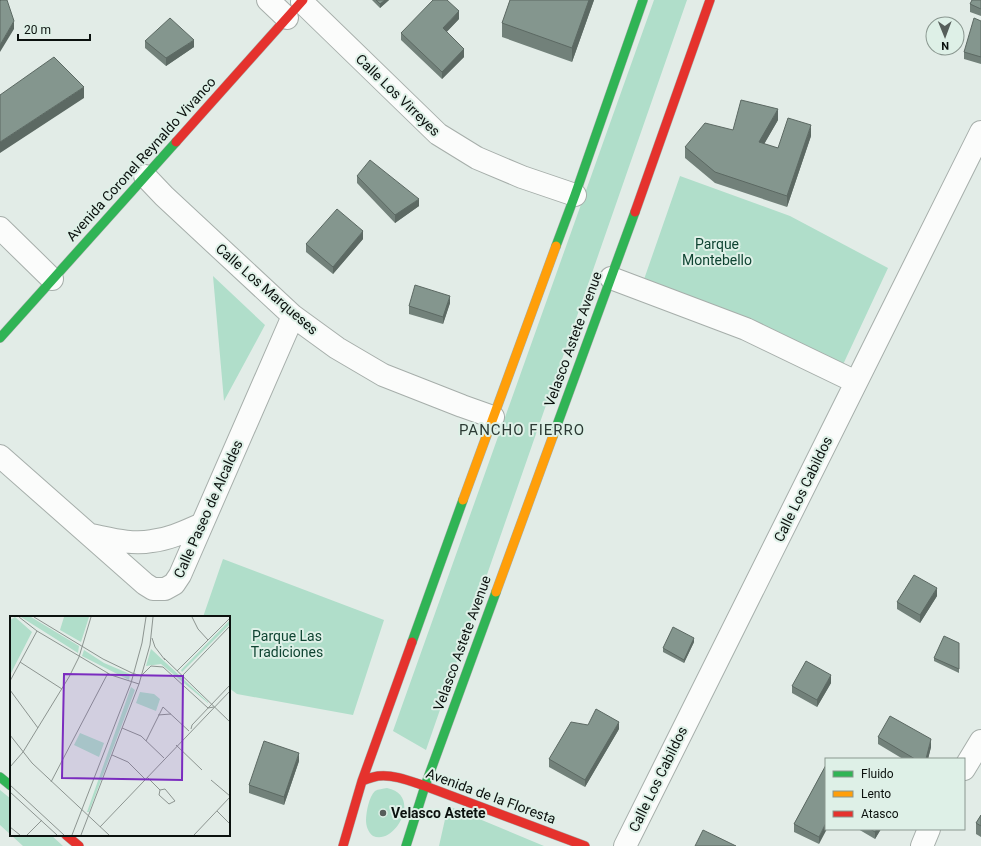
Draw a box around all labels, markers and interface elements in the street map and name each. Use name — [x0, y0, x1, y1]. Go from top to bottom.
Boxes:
scale bar — [18, 16, 90, 42]
north arrow — [925, 16, 965, 56]
text: 20 m — [24, 23, 51, 37]
text: N — [941, 39, 949, 52]
street label: Calle Los Virreyes — [353, 51, 443, 139]
street label: Avenida Coronel Reynaldo Vivanco — [63, 74, 219, 244]
park label: Parque Montebello — [682, 236, 752, 268]
street label: Calle Los Marqueses — [213, 240, 321, 338]
street label: Velasco Astete Avenue — [541, 269, 605, 409]
district label: PANCHO FIERRO — [459, 421, 585, 439]
street label: Calle Los Cabildos — [771, 434, 835, 544]
street label: Calle Paseo de Alcaldes — [170, 438, 246, 580]
street label: Velasco Astete Avenue — [430, 573, 494, 713]
inset map — [10, 616, 230, 836]
park label: Parque Las Tradiciones — [251, 628, 323, 660]
street label: Calle Los Cabildos — [626, 724, 690, 834]
legend — [825, 758, 965, 830]
street label: Avenida de la Floresta — [424, 765, 558, 827]
text: Fluido — [861, 767, 894, 781]
text: Lento — [861, 787, 891, 801]
place label: Velasco Astete — [391, 805, 486, 821]
text: Atasco — [861, 807, 899, 821]
marker: Velasco Astete — [378, 808, 388, 818]

